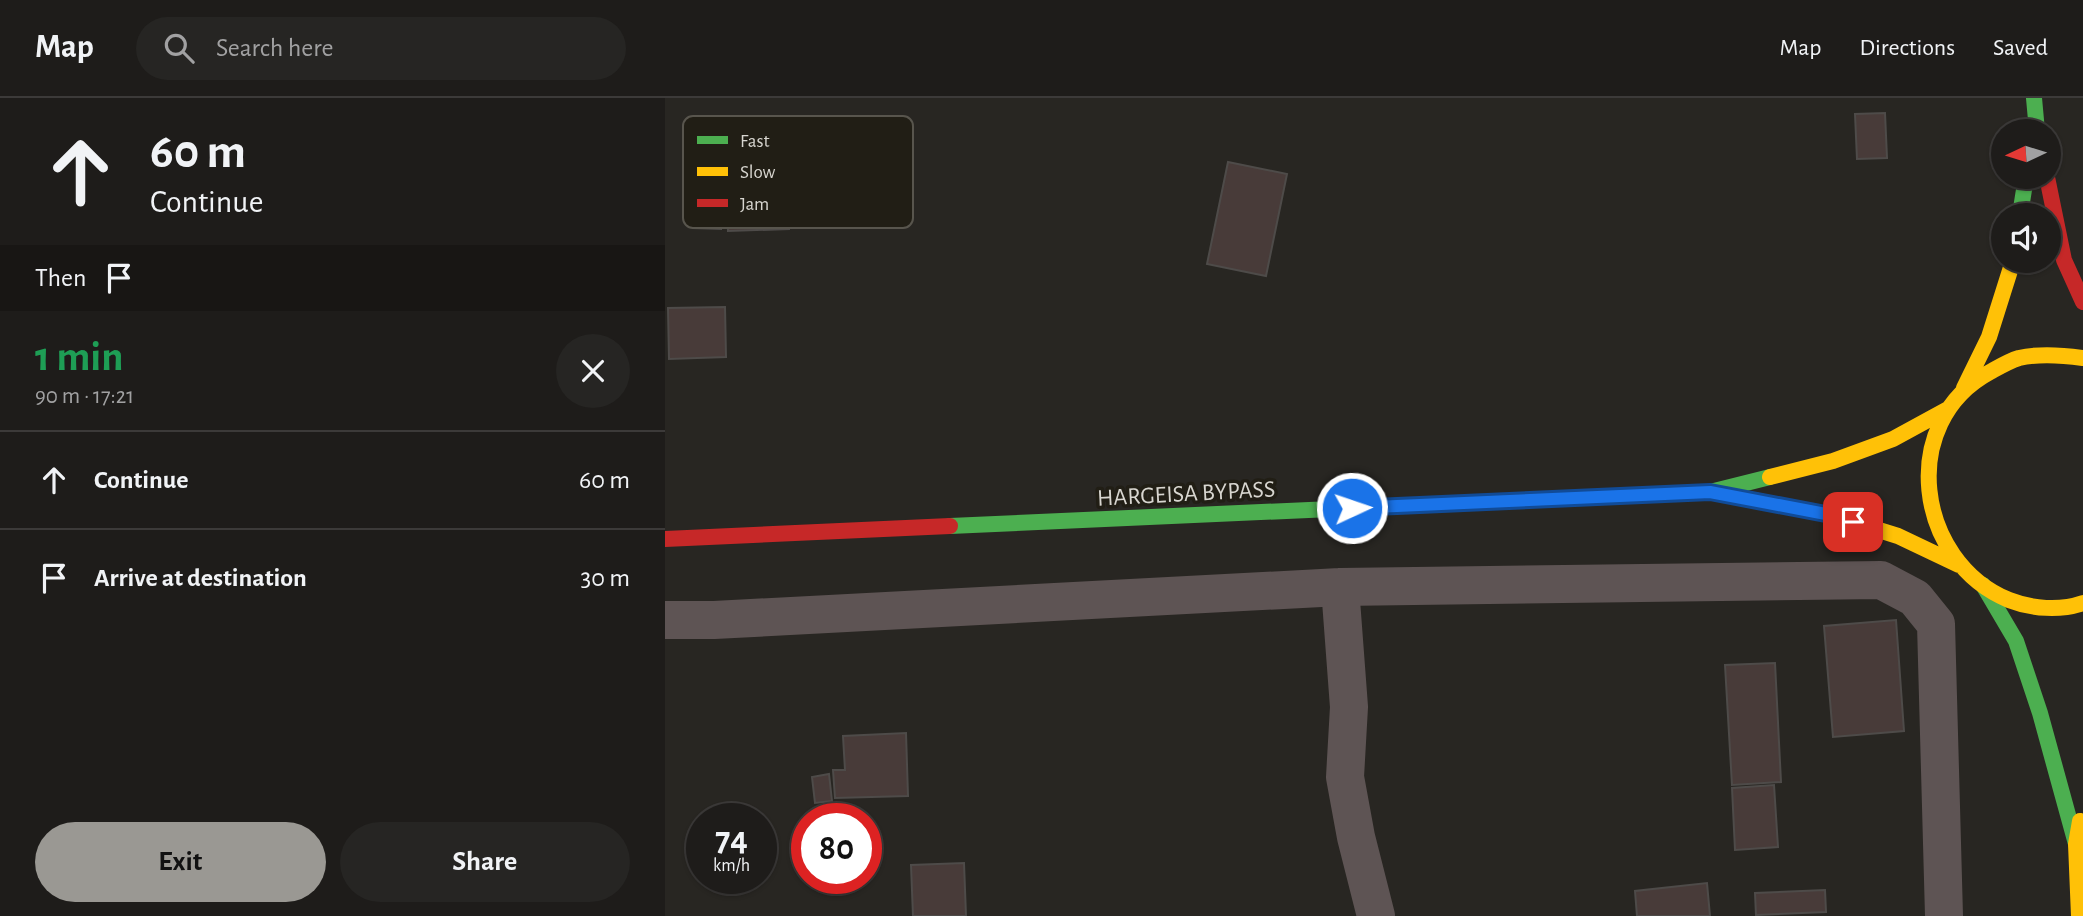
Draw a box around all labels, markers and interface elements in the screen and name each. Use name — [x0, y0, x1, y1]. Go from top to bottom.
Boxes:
search box — [136, 17, 626, 80]
icon: search — [160, 29, 198, 67]
text: Map — [35, 31, 94, 64]
text: Search here — [216, 35, 334, 61]
text: Map — [1779, 36, 1821, 60]
text: Directions — [1859, 36, 1955, 60]
text: Saved — [1993, 36, 2048, 60]
legend — [683, 116, 913, 228]
north arrow — [1991, 119, 2061, 189]
map controls — [1991, 119, 2061, 273]
icon: ahead — [35, 126, 126, 217]
text: 60 m — [150, 128, 246, 177]
text: Fast — [740, 132, 770, 151]
text: Slow — [740, 163, 776, 182]
text: Continue — [150, 186, 263, 218]
text: Jam — [740, 195, 769, 214]
button: sound — [1991, 203, 2061, 273]
icon: arrive — [100, 259, 138, 297]
text: Then — [35, 265, 86, 291]
button: close — [556, 334, 630, 408]
text: 1 min — [35, 336, 124, 378]
text: 90 m · 17:21 — [35, 385, 134, 408]
icon: ahead — [35, 461, 73, 499]
text: Continue — [94, 467, 189, 493]
text: 60 m — [579, 467, 630, 493]
position arrow — [1315, 471, 1389, 545]
street label: HARGEISA BYPASS — [1096, 477, 1276, 511]
pin — [1823, 492, 1883, 552]
icon: arrive — [1834, 503, 1872, 541]
icon: arrive — [35, 559, 73, 597]
text: Arrive at destination — [94, 565, 307, 591]
text: 30 m — [580, 565, 630, 591]
speed limit sign: 80 — [791, 803, 882, 894]
button: Exit — [35, 822, 326, 902]
button: Share — [340, 822, 630, 902]
text: 74 — [715, 822, 748, 857]
text: km/h — [713, 857, 750, 875]

